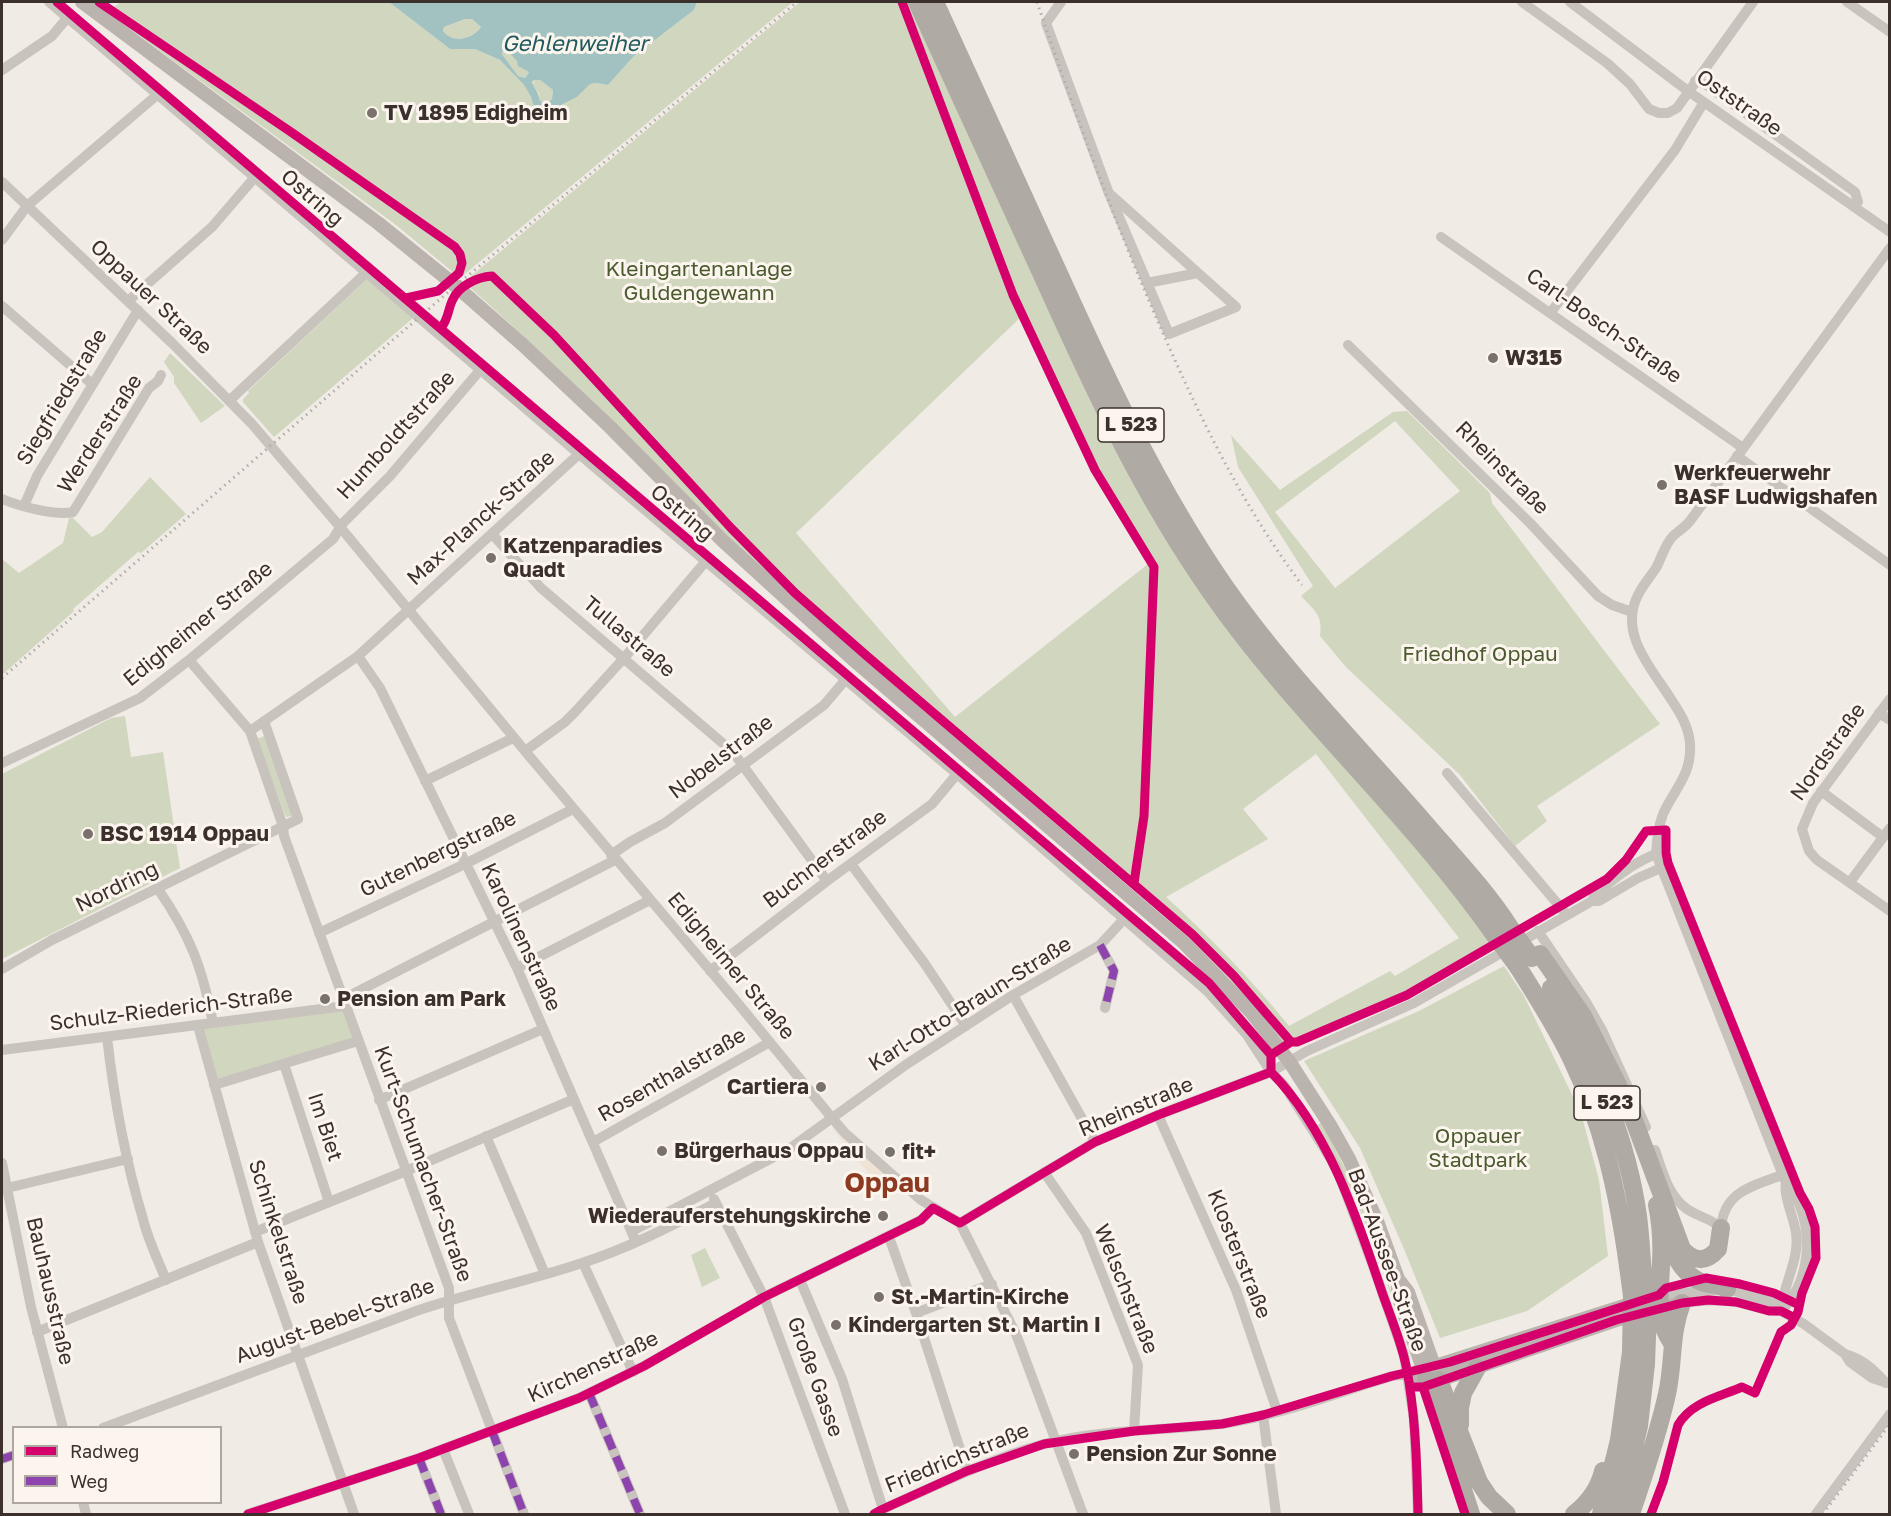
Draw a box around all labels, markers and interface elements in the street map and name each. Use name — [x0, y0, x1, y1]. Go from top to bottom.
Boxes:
water label: Gehlenweiher — [502, 31, 648, 57]
street label: Oststraße — [1691, 64, 1787, 142]
place label: TV 1895 Edigheim — [384, 100, 568, 126]
marker: TV 1895 Edigheim — [365, 106, 379, 120]
street label: Ostring — [276, 164, 348, 232]
street label: Oppauer Straße — [85, 234, 217, 360]
park label: Kleingartenanlage Guldengewann — [606, 256, 792, 306]
street label: Carl-Bosch-Straße — [1521, 263, 1687, 389]
street label: Siegfriedstraße — [11, 324, 113, 470]
place label: W315 — [1505, 345, 1562, 371]
marker: W315 — [1486, 351, 1500, 365]
street label: Humboldtstraße — [332, 366, 460, 504]
street label: Werderstraße — [52, 370, 148, 498]
road number: L 523 — [1098, 408, 1164, 442]
street label: Rheinstraße — [1450, 416, 1554, 520]
street label: Max-Planck-Straße — [402, 445, 560, 591]
place label: Werkfeuerwehr BASF Ludwigshafen — [1674, 460, 1877, 510]
marker: Werkfeuerwehr BASF Ludwigshafen — [1655, 478, 1669, 492]
street label: Ostring — [645, 479, 719, 547]
place label: Katzenparadies Quadt — [503, 533, 663, 583]
marker: Katzenparadies Quadt — [484, 551, 498, 565]
street label: Edigheimer Straße — [118, 556, 278, 692]
street label: Tullastraße — [578, 591, 680, 683]
park label: Friedhof Oppau — [1402, 641, 1558, 667]
street label: Nordstraße — [1785, 698, 1871, 806]
street label: Nobelstraße — [664, 710, 778, 804]
street label: Buchnerstraße — [758, 804, 892, 914]
street label: Gutenbergstraße — [356, 805, 520, 903]
place label: BSC 1914 Oppau — [100, 821, 269, 847]
marker: BSC 1914 Oppau — [81, 827, 95, 841]
street label: Nordring — [71, 856, 163, 918]
street label: Karolinenstraße — [476, 859, 566, 1015]
street label: Edigheimer Straße — [662, 887, 800, 1045]
street label: Karl-Otto-Braun-Straße — [864, 931, 1076, 1077]
street label: Schulz-Riederich-Straße — [48, 982, 294, 1036]
place label: Pension am Park — [337, 986, 506, 1012]
marker: Pension am Park — [318, 992, 332, 1006]
street label: Rosenthalstraße — [594, 1023, 750, 1127]
street label: Kurt-Schumacher-Straße — [369, 1043, 477, 1285]
street label: Rheinstraße — [1075, 1072, 1197, 1142]
place label: Cartiera — [727, 1074, 809, 1100]
marker: Cartiera — [814, 1080, 828, 1094]
road number: L 523 — [1574, 1086, 1640, 1120]
street label: Im Biet — [302, 1089, 348, 1165]
park label: Oppauer Stadtpark — [1428, 1123, 1528, 1173]
place label: Bürgerhaus Oppau — [674, 1138, 864, 1164]
place label: fit+ — [902, 1139, 936, 1165]
marker: Bürgerhaus Oppau — [655, 1144, 669, 1158]
marker: fit+ — [883, 1145, 897, 1159]
street label: Schinkelstraße — [243, 1157, 313, 1307]
street label: Bad-Aussee-Straße — [1342, 1165, 1432, 1355]
district label: Oppau — [844, 1167, 930, 1199]
street label: Klosterstraße — [1202, 1186, 1276, 1322]
place label: Wiederauferstehungskirche — [588, 1203, 871, 1229]
marker: Wiederauferstehungskirche — [876, 1209, 890, 1223]
street label: Bauhausstraße — [21, 1215, 79, 1367]
street label: Welschstraße — [1089, 1221, 1163, 1357]
street label: August-Bebel-Straße — [232, 1273, 438, 1369]
place label: St.-Martin-Kirche — [891, 1284, 1069, 1310]
marker: St.-Martin-Kirche — [872, 1290, 886, 1304]
place label: Kindergarten St. Martin I — [848, 1312, 1101, 1338]
street label: Große Gasse — [782, 1313, 848, 1441]
marker: Kindergarten St. Martin I — [829, 1318, 843, 1332]
street label: Kirchenstraße — [524, 1326, 662, 1408]
street label: Friedrichstraße — [881, 1418, 1033, 1498]
legend — [12, 1426, 222, 1504]
text: Radweg — [70, 1440, 139, 1462]
place label: Pension Zur Sonne — [1086, 1441, 1277, 1467]
marker: Pension Zur Sonne — [1067, 1447, 1081, 1461]
text: Weg — [70, 1470, 108, 1492]

